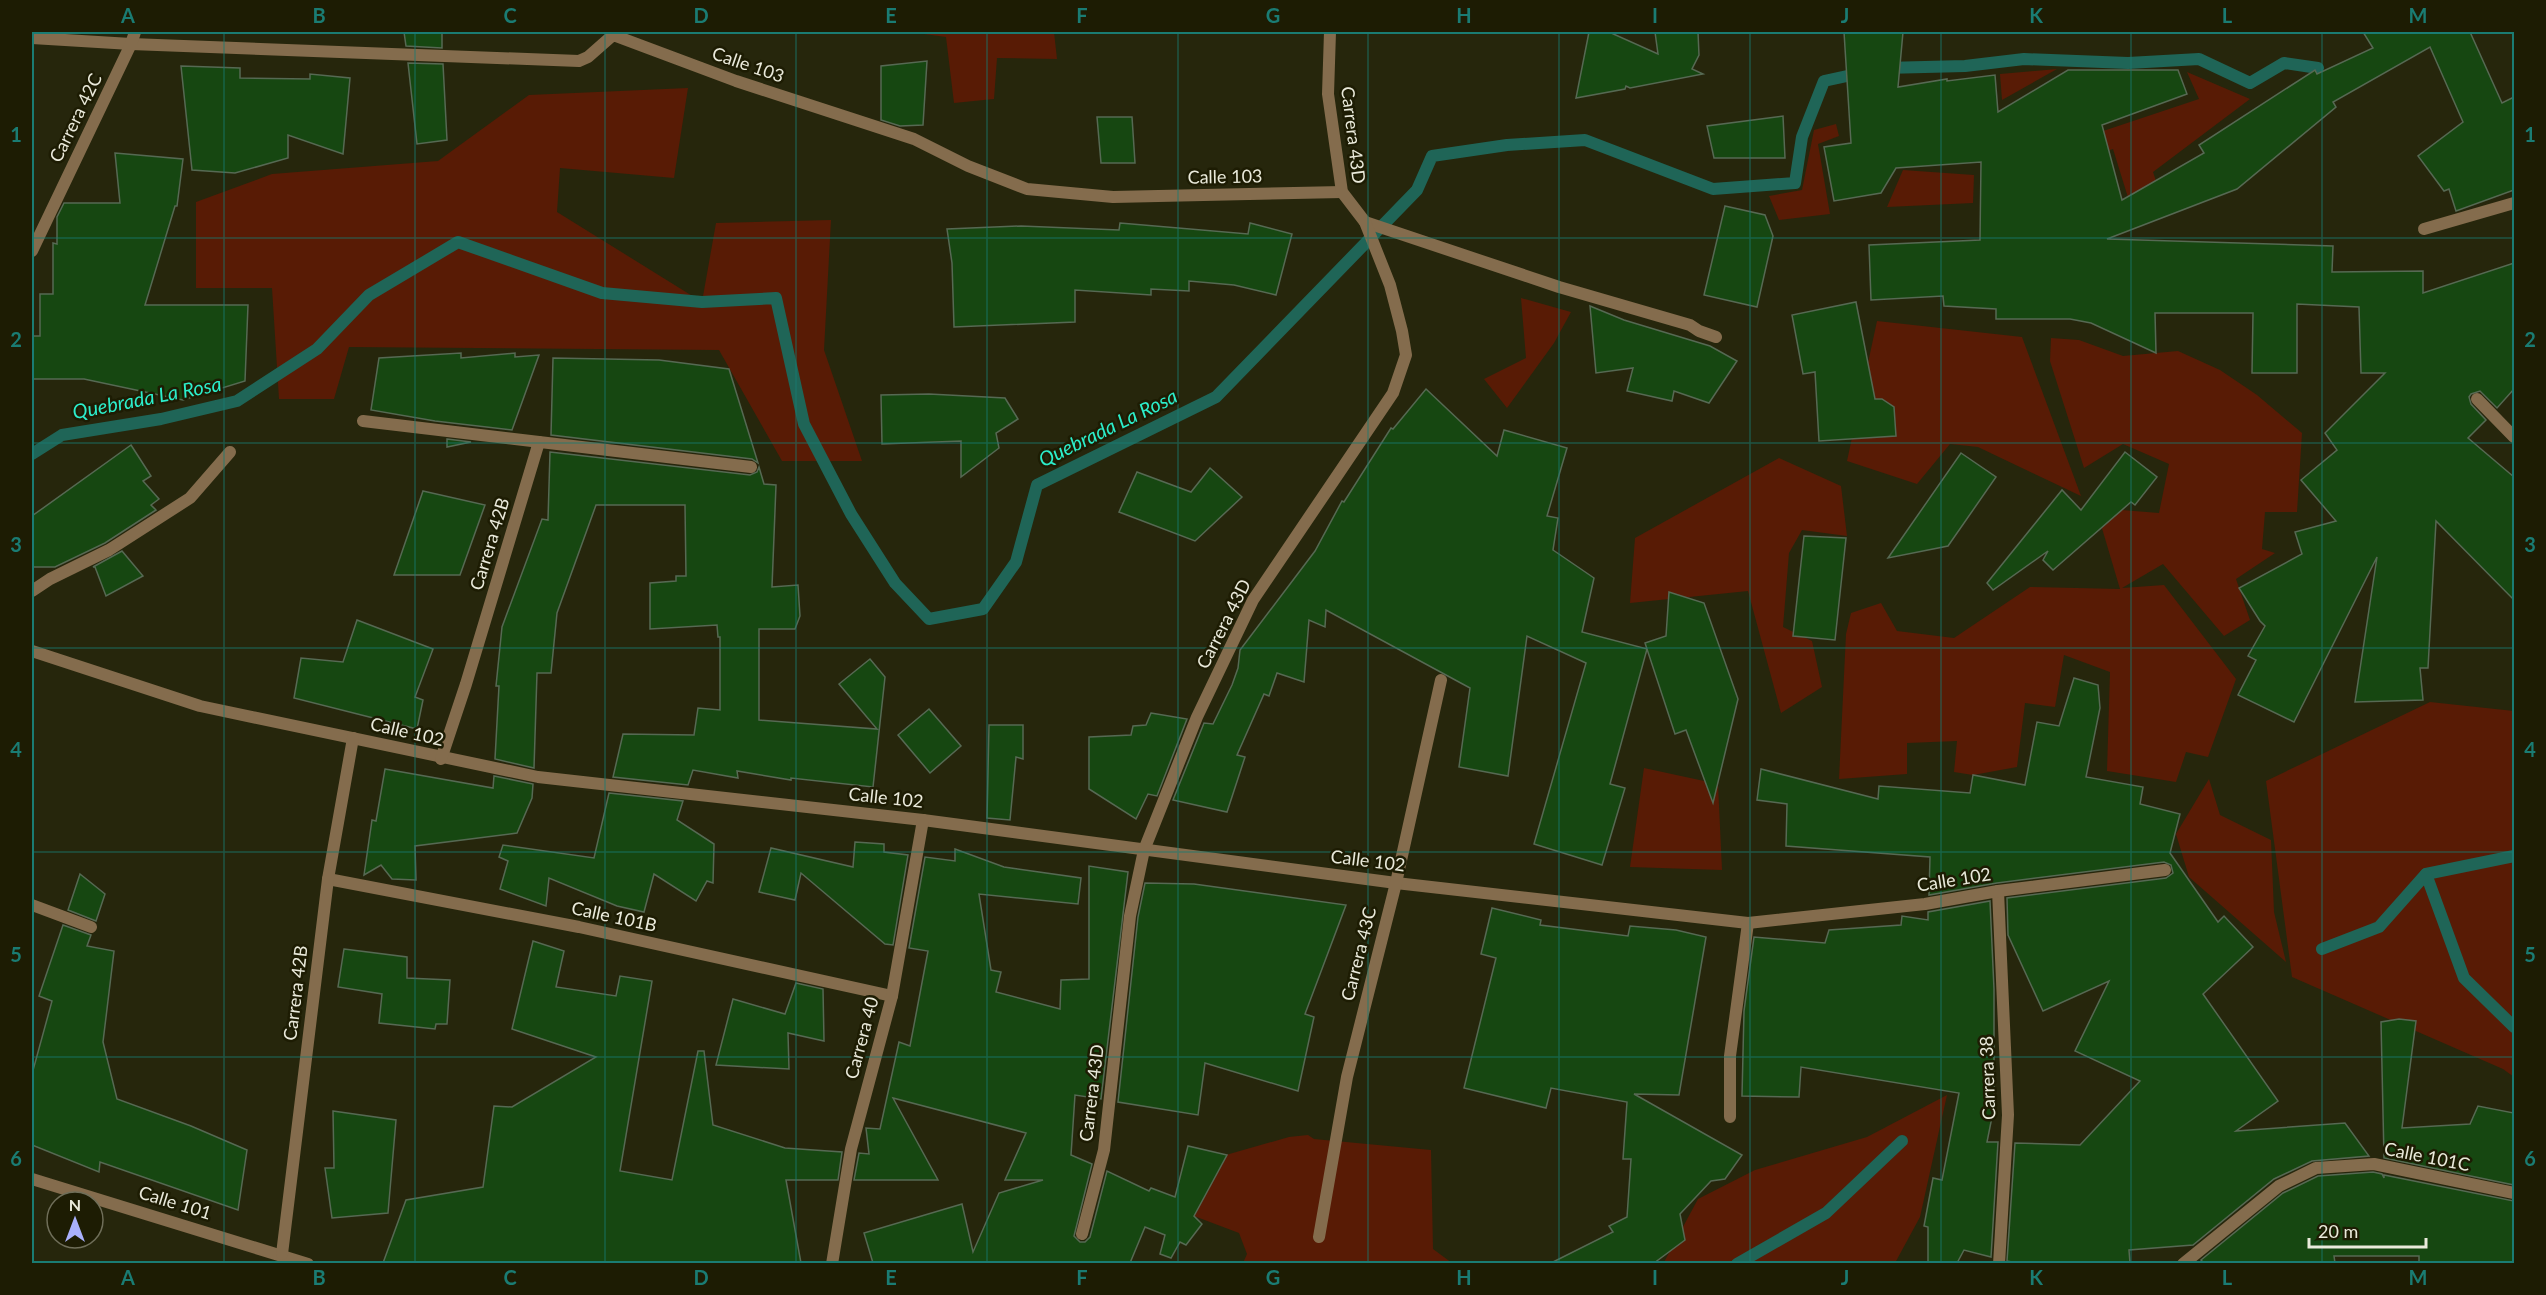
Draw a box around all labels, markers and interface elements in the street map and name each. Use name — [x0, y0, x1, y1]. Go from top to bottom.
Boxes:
text: A — [120, 3, 135, 27]
text: B — [312, 3, 326, 27]
text: C — [503, 3, 517, 27]
text: D — [693, 3, 709, 27]
text: E — [885, 3, 897, 27]
text: F — [1076, 3, 1088, 27]
text: G — [1266, 3, 1280, 27]
text: H — [1456, 3, 1472, 27]
text: I — [1652, 3, 1658, 27]
text: J — [1841, 3, 1849, 27]
text: K — [2029, 3, 2043, 27]
text: L — [2222, 3, 2233, 27]
text: M — [2409, 3, 2427, 27]
street label: Calle 103 — [709, 41, 787, 87]
street label: Carrera 42C — [44, 70, 106, 166]
street label: Carrera 43D — [1337, 85, 1371, 185]
text: 1 — [10, 122, 22, 146]
text: 1 — [2524, 122, 2536, 146]
street label: Calle 103 — [1187, 164, 1263, 188]
text: 2 — [10, 327, 22, 351]
text: 2 — [2524, 327, 2536, 351]
water label: Quebrada La Rosa — [70, 371, 223, 423]
water label: Quebrada La Rosa — [1034, 383, 1181, 471]
street label: Carrera 42B — [465, 495, 514, 593]
text: 3 — [10, 532, 22, 556]
text: 3 — [2524, 532, 2536, 556]
street label: Carrera 43D — [1191, 575, 1255, 672]
street label: Calle 102 — [368, 712, 446, 750]
text: 4 — [10, 737, 22, 761]
text: 4 — [2524, 737, 2536, 761]
street label: Calle 102 — [848, 782, 925, 812]
street label: Calle 102 — [1330, 845, 1407, 875]
street label: Calle 102 — [1915, 862, 1993, 896]
street label: Calle 101B — [570, 896, 659, 936]
street label: Carrera 43C — [1336, 904, 1380, 1003]
text: 5 — [10, 942, 22, 966]
text: 5 — [2524, 942, 2536, 966]
street label: Carrera 42B — [278, 944, 312, 1042]
street label: Carrera 40 — [840, 994, 883, 1081]
street label: Carrera 38 — [1975, 1036, 1999, 1120]
street label: Carrera 43D — [1074, 1043, 1108, 1143]
street label: Calle 101C — [2382, 1137, 2472, 1175]
text: 6 — [10, 1146, 22, 1170]
text: 6 — [2524, 1146, 2536, 1170]
street label: Calle 101 — [136, 1181, 214, 1224]
north arrow — [45, 1190, 105, 1250]
text: N — [69, 1195, 81, 1214]
scale bar — [2309, 1211, 2426, 1249]
text: 20 m — [2318, 1220, 2358, 1242]
text: A — [120, 1265, 135, 1289]
text: B — [312, 1265, 326, 1289]
text: C — [503, 1265, 517, 1289]
text: D — [693, 1265, 709, 1289]
text: E — [885, 1265, 897, 1289]
text: F — [1076, 1265, 1088, 1289]
text: G — [1266, 1265, 1280, 1289]
text: H — [1456, 1265, 1472, 1289]
text: I — [1652, 1265, 1658, 1289]
text: J — [1841, 1265, 1849, 1289]
text: K — [2029, 1265, 2043, 1289]
text: L — [2222, 1265, 2233, 1289]
text: M — [2409, 1265, 2427, 1289]

